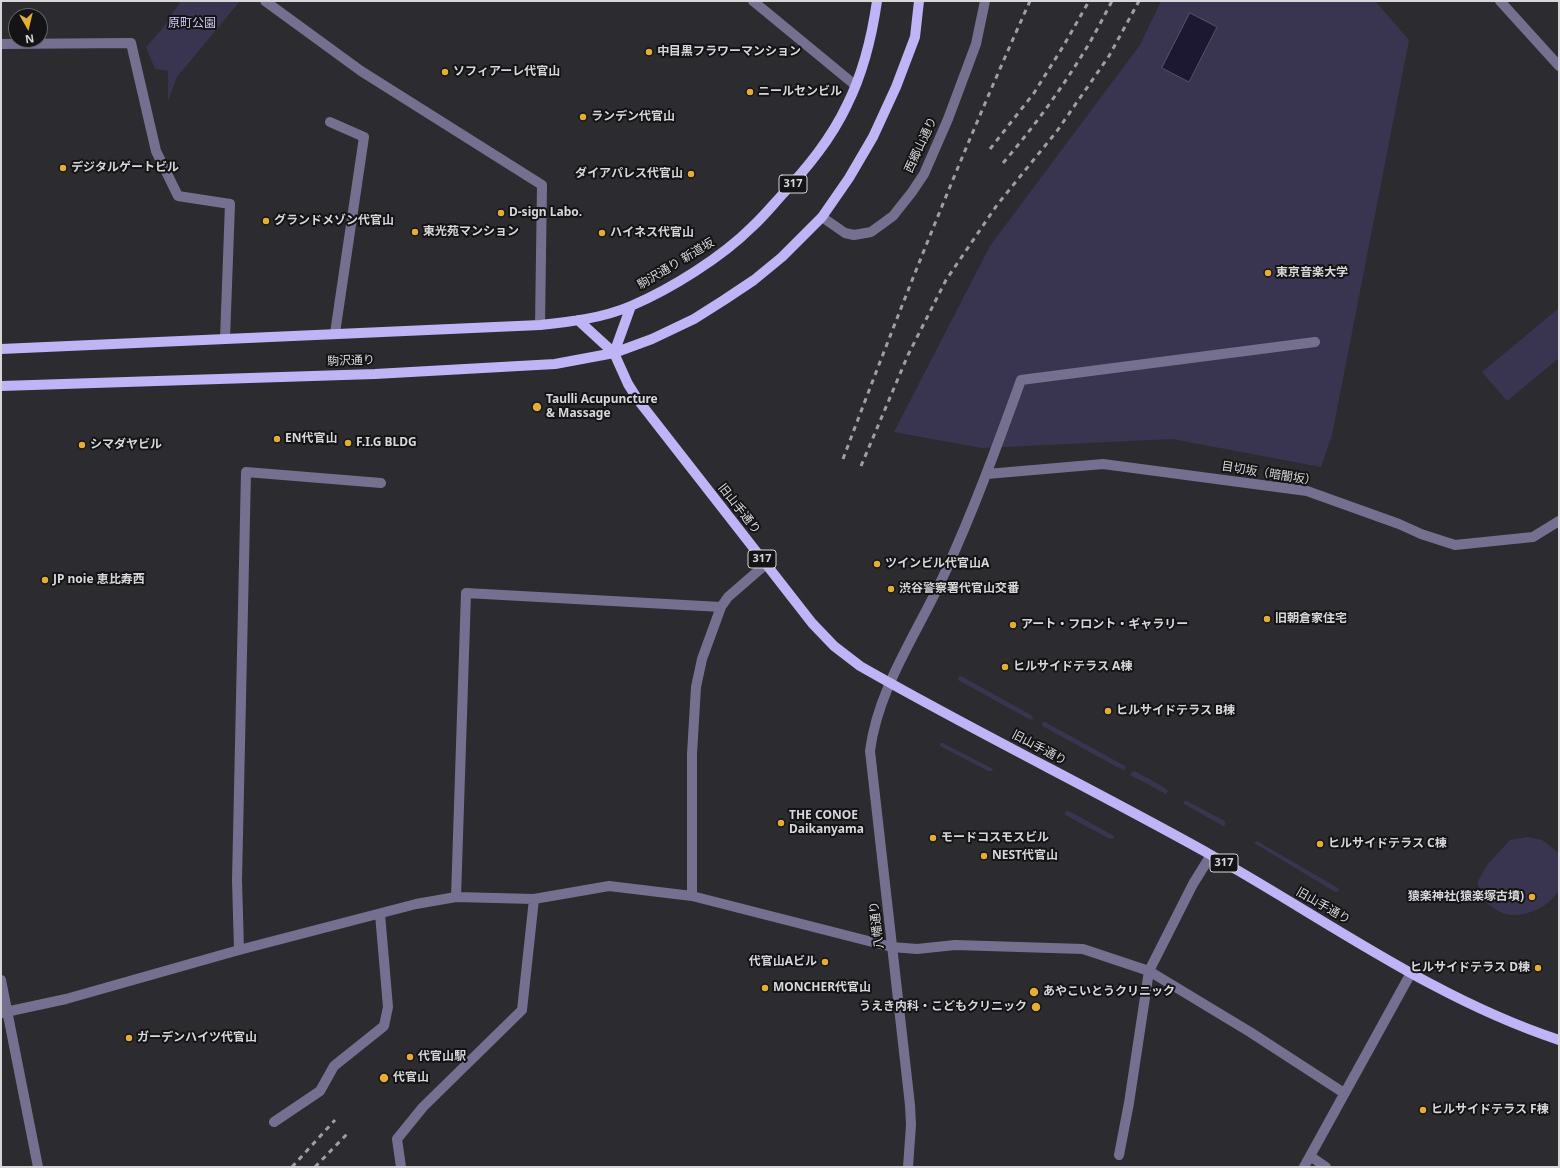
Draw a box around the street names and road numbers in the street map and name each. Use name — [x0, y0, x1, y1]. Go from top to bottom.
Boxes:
street label: 西郷山通り — [902, 115, 940, 175]
road number: 317 — [779, 175, 807, 193]
street label: 駒沢通り 新道坂 — [635, 235, 717, 293]
street label: 駒沢通り — [327, 353, 375, 369]
street label: 目切坂（暗闇坂） — [1220, 459, 1318, 489]
street label: 旧山手通り — [715, 481, 763, 537]
road number: 317 — [748, 550, 776, 568]
street label: 旧山手通り — [1009, 728, 1069, 768]
road number: 317 — [1210, 854, 1238, 872]
street label: 旧山手通り — [1293, 885, 1353, 927]
street label: 八幡通り — [867, 900, 887, 950]

